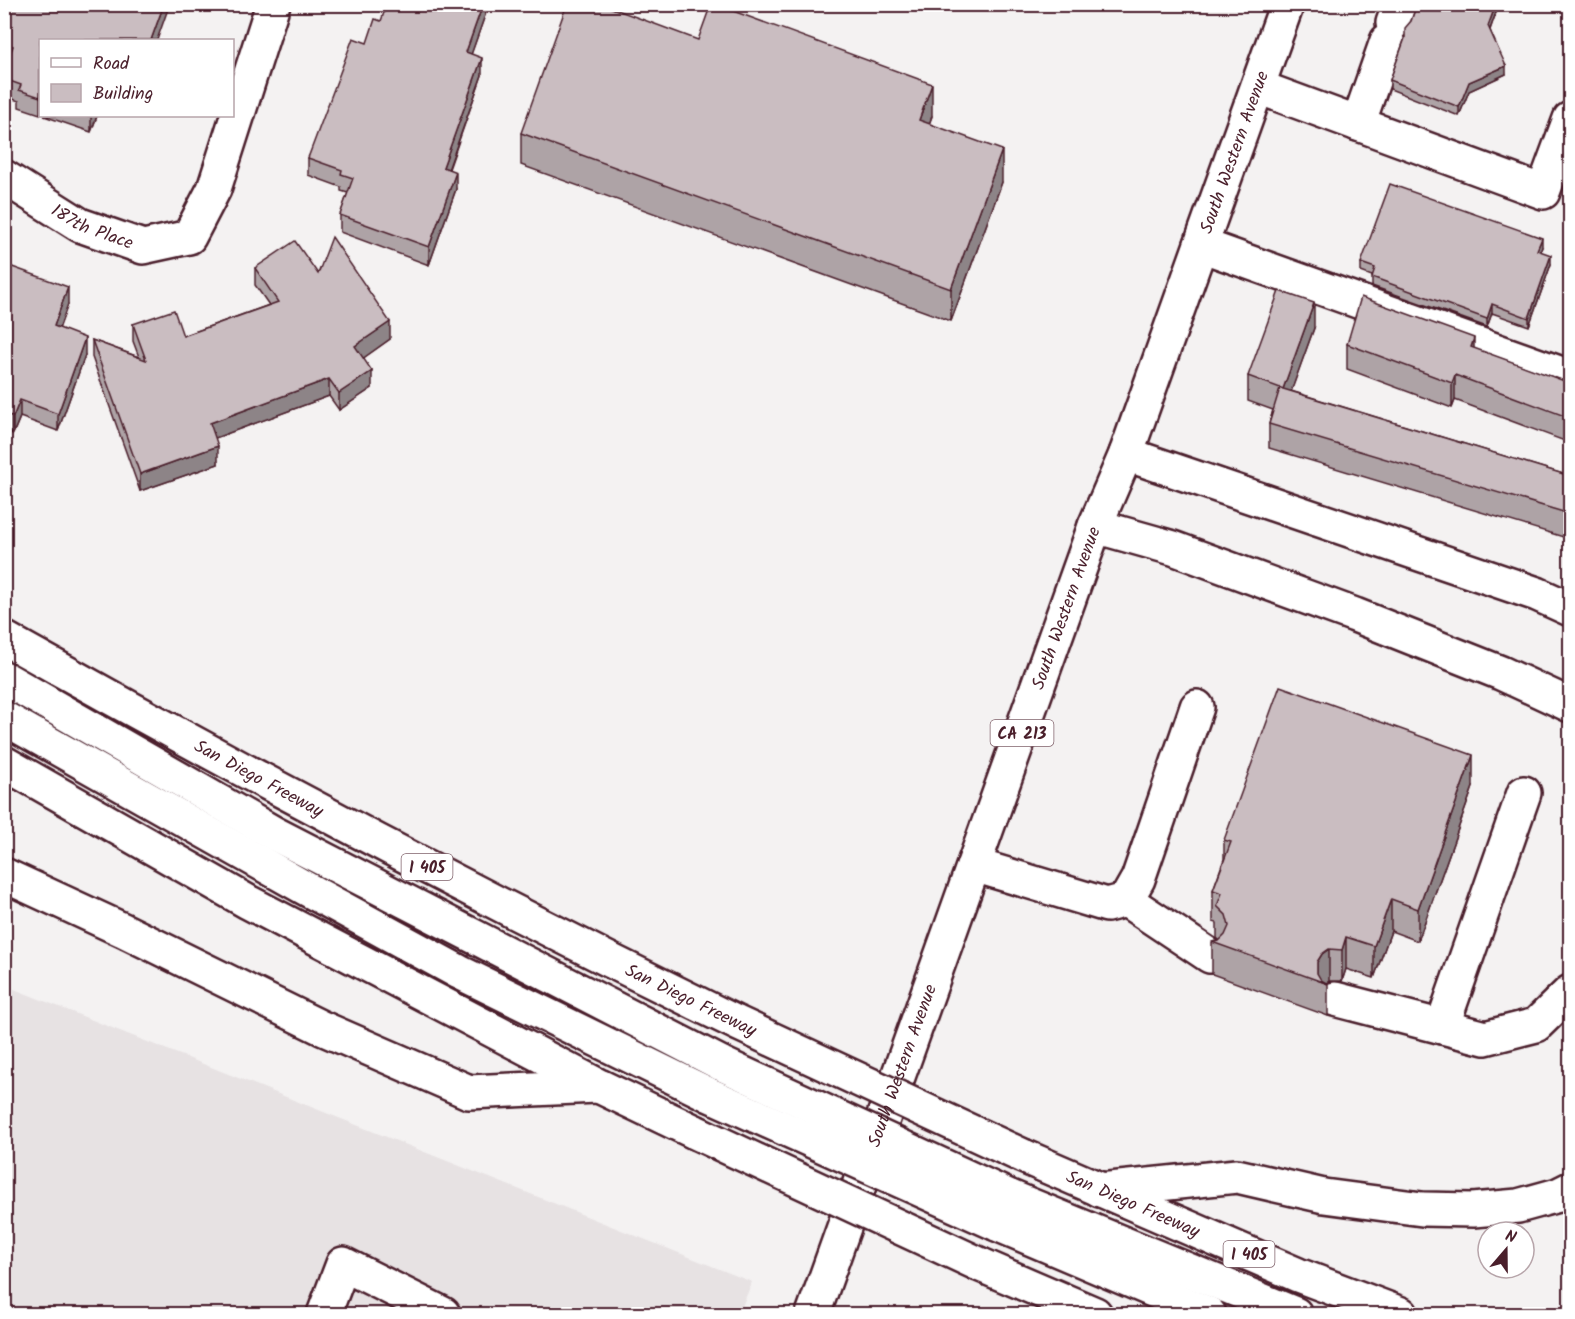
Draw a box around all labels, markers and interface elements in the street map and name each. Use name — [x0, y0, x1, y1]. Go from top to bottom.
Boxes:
legend — [39, 39, 234, 117]
text: Road — [93, 50, 130, 79]
street label: South Western Avenue — [1193, 67, 1278, 238]
text: Building — [93, 80, 153, 109]
street label: 187th Place — [45, 197, 137, 259]
street label: South Western Avenue — [1025, 523, 1110, 694]
road number: CA 213 — [990, 720, 1054, 746]
street label: San Diego Freeway — [188, 733, 329, 826]
road number: I 405 — [402, 854, 452, 880]
street label: San Diego Freeway — [620, 957, 762, 1046]
street label: South Western Avenue — [861, 981, 946, 1151]
street label: San Diego Freeway — [1061, 1163, 1205, 1247]
north arrow — [1476, 1220, 1536, 1280]
text: N — [1502, 1224, 1520, 1251]
road number: I 405 — [1224, 1241, 1274, 1267]

